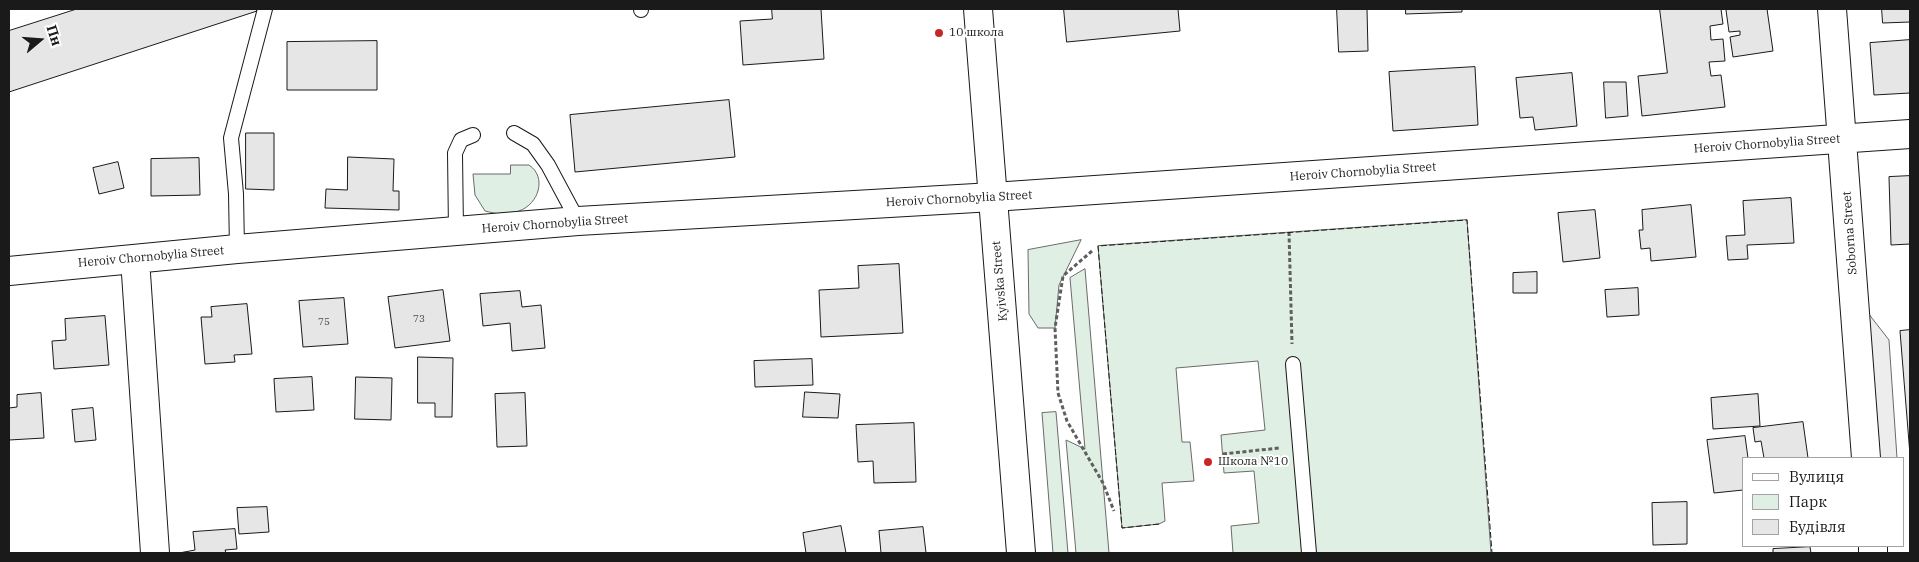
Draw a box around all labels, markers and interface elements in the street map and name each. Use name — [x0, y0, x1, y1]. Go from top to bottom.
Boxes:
north arrow — [15, 15, 65, 65]
text: Пн — [42, 23, 66, 48]
place label: 10 школа — [949, 26, 1004, 40]
marker: 10 школа — [933, 27, 945, 39]
street label: Heroiv Chornobylia Street — [1693, 132, 1841, 156]
street label: Heroiv Chornobylia Street — [1289, 160, 1437, 184]
street label: Heroiv Chornobylia Street — [885, 188, 1033, 210]
street label: Soborna Street — [1840, 191, 1860, 275]
street label: Heroiv Chornobylia Street — [481, 212, 629, 236]
street label: Kyivska Street — [989, 240, 1011, 322]
street label: Heroiv Chornobylia Street — [77, 243, 225, 271]
house number: 73 — [413, 313, 425, 325]
house number: 75 — [318, 316, 330, 328]
place label: Школа №10 — [1218, 455, 1288, 469]
marker: Школа №10 — [1202, 456, 1214, 468]
legend — [1742, 457, 1904, 547]
text: Вулиця — [1789, 467, 1844, 486]
text: Парк — [1789, 492, 1827, 511]
text: Будівля — [1789, 517, 1846, 536]

